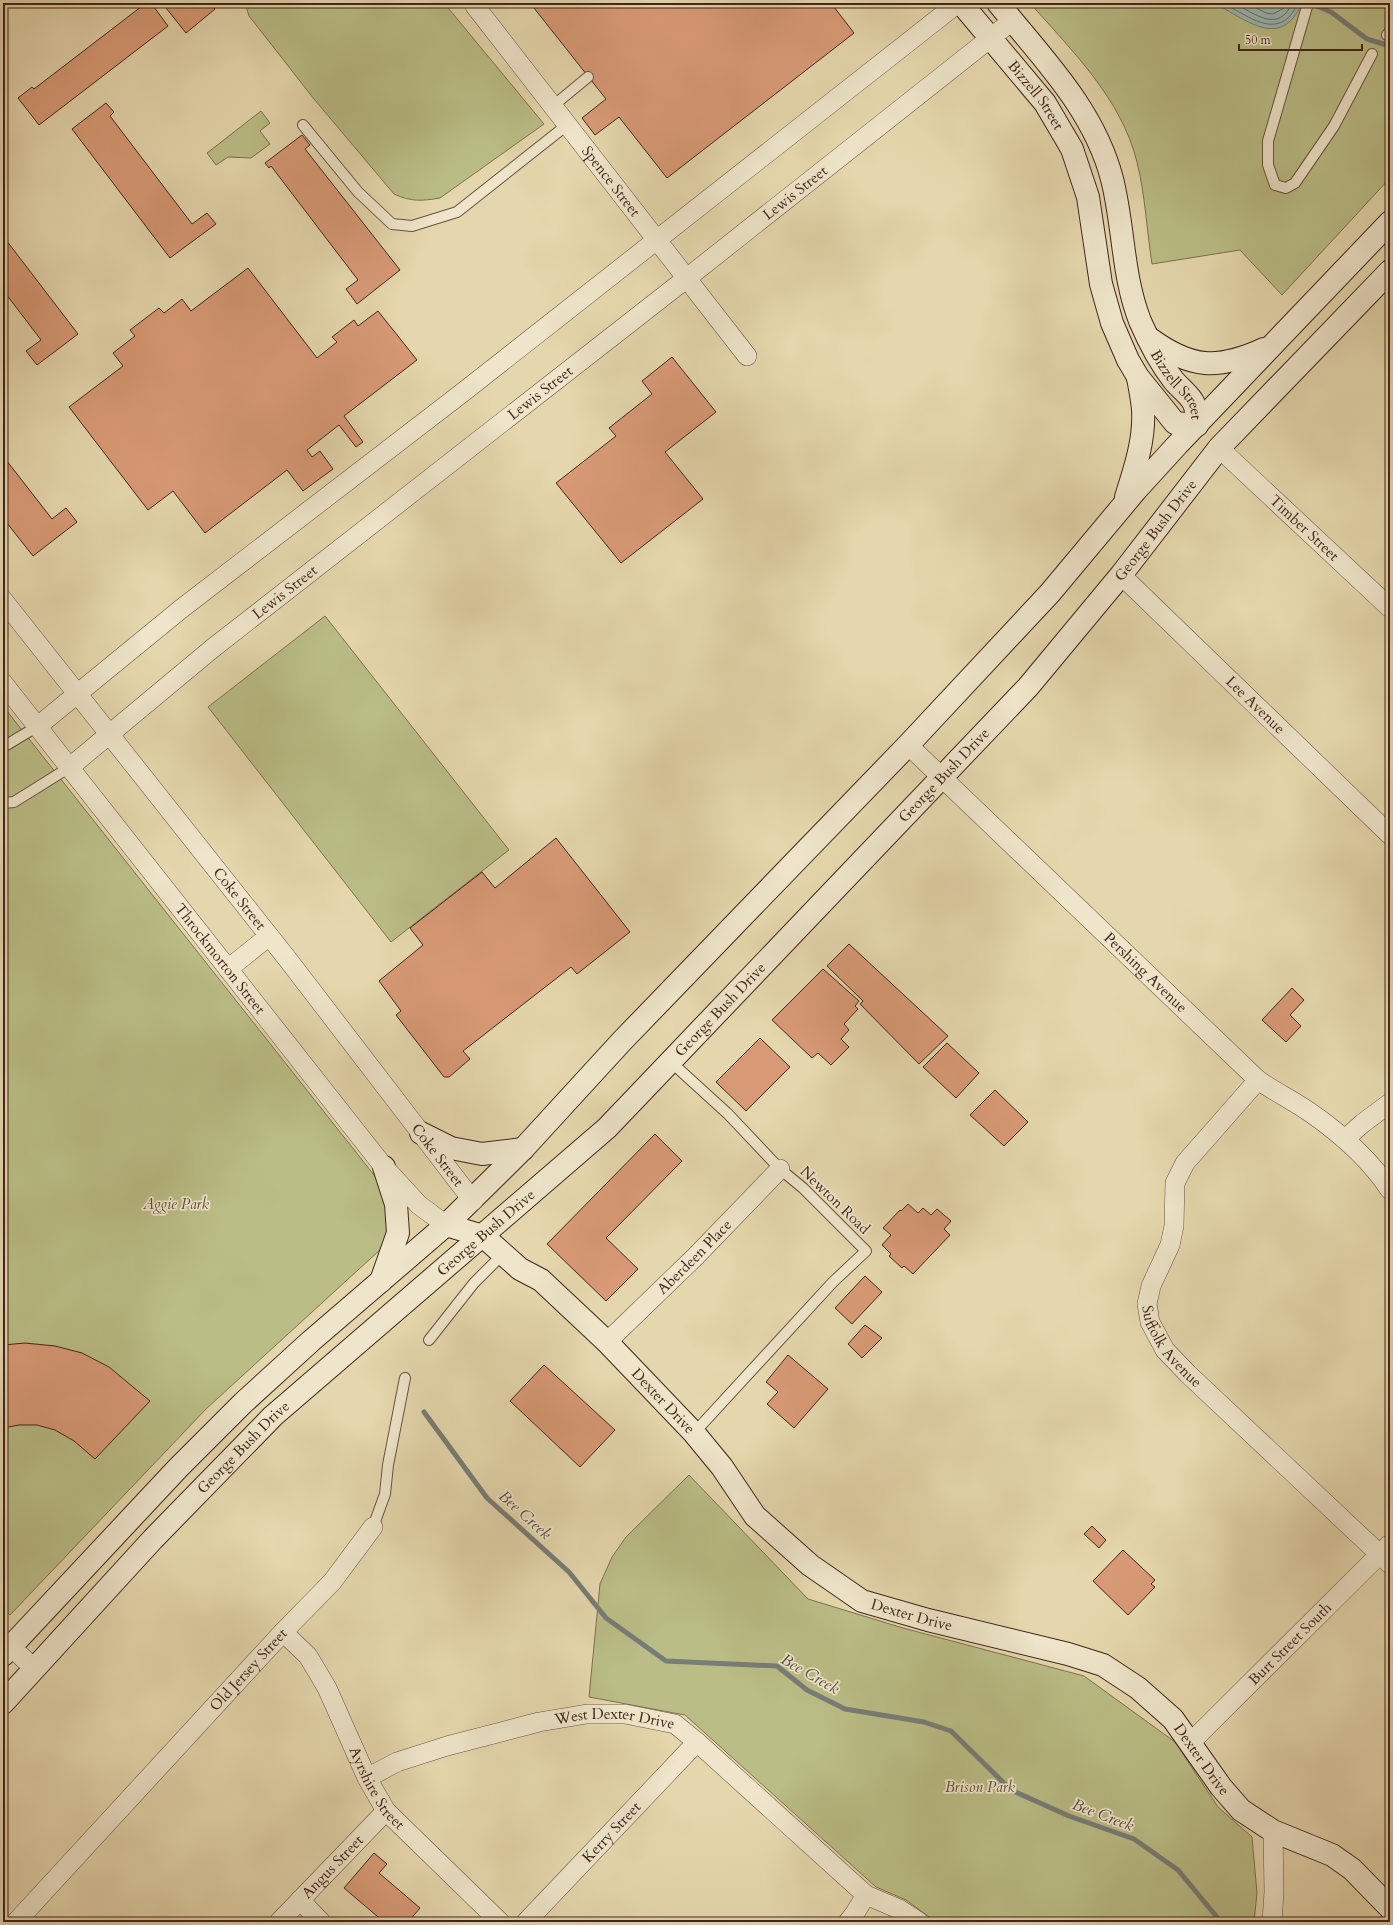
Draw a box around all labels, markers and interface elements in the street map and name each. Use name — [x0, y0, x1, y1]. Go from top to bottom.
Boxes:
scale bar — [1239, 26, 1362, 52]
text: 50 m — [1245, 32, 1272, 48]
street label: Bizzell Street — [1003, 56, 1069, 134]
street label: Spence Street — [577, 142, 645, 221]
street label: Lewis Street — [758, 161, 832, 224]
street label: Bizzell Street — [1146, 346, 1207, 420]
street label: Lewis Street — [503, 361, 577, 424]
street label: George Bush Drive — [1110, 475, 1201, 585]
street label: Timber Street — [1265, 490, 1344, 566]
street label: Lewis Street — [248, 560, 322, 624]
street label: Lee Avenue — [1221, 672, 1290, 738]
street label: George Bush Drive — [894, 723, 994, 827]
street label: Coke Street — [209, 863, 271, 934]
street label: Throckmorton Street — [170, 899, 270, 1018]
street label: Pershing Avenue — [1100, 928, 1192, 1017]
street label: George Bush Drive — [670, 958, 770, 1061]
street label: Coke Street — [407, 1119, 469, 1191]
street label: Newton Road — [796, 1162, 874, 1238]
street label: George Bush Drive — [432, 1185, 539, 1280]
park label: Aggie Park — [142, 1194, 210, 1214]
street label: Aberdeen Place — [653, 1215, 736, 1298]
street label: Suffolk Avenue — [1137, 1304, 1206, 1392]
street label: Dexter Drive — [627, 1364, 700, 1438]
street label: George Bush Drive — [193, 1396, 294, 1498]
water label: Bee Creek — [494, 1485, 556, 1545]
street label: Dexter Drive — [869, 1594, 955, 1636]
street label: Burt Street South — [1244, 1597, 1336, 1689]
street label: Old Jersey Street — [205, 1624, 292, 1715]
water label: Bee Creek — [777, 1648, 843, 1700]
street label: West Dexter Drive — [552, 1704, 676, 1734]
street label: Dexter Drive — [1169, 1719, 1234, 1800]
street label: Ayrshire Street — [344, 1743, 409, 1834]
park label: Brison Park — [945, 1777, 1016, 1797]
water label: Bee Creek — [1069, 1793, 1137, 1837]
street label: Kerry Street — [578, 1797, 645, 1867]
street label: Angus Street — [297, 1830, 368, 1903]

